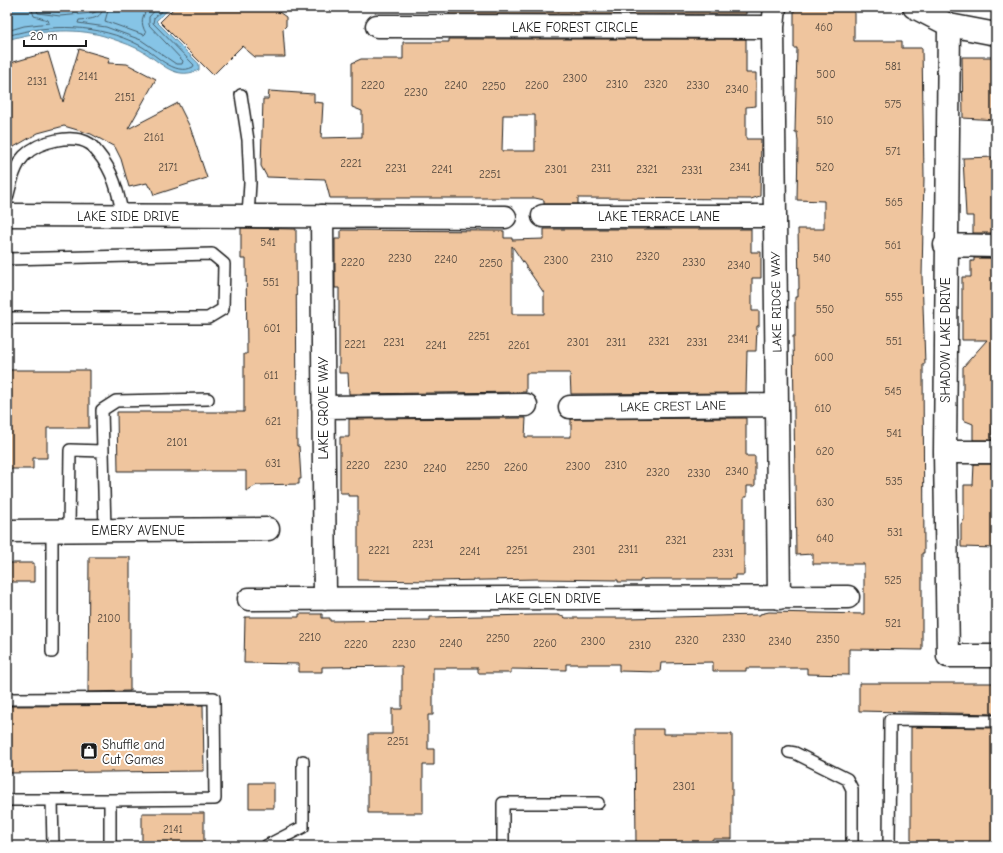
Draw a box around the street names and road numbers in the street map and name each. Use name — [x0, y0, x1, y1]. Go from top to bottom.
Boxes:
street label: LAKE FOREST CIRCLE — [512, 20, 638, 35]
street label: LAKE SIDE DRIVE — [77, 209, 179, 224]
street label: LAKE TERRACE LANE — [598, 209, 720, 224]
street label: LAKE RIDGE WAY — [768, 251, 784, 353]
street label: SHADOW LAKE DRIVE — [938, 277, 953, 403]
street label: LAKE GROVE WAY — [316, 356, 331, 459]
street label: LAKE CREST LANE — [620, 398, 726, 414]
street label: EMERY AVENUE — [91, 523, 185, 538]
street label: LAKE GLEN DRIVE — [495, 591, 601, 606]

